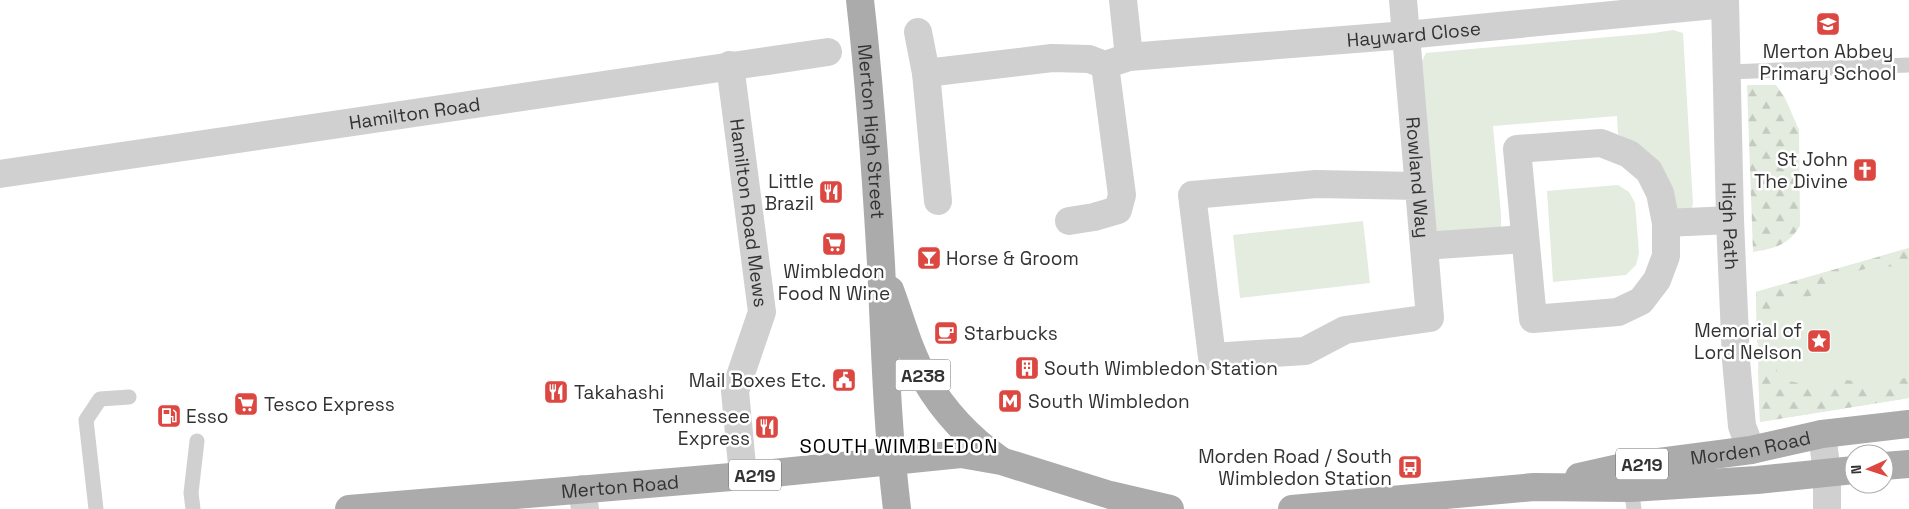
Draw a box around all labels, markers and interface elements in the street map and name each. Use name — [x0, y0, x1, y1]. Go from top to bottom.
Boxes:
school or university icon: Merton Abbey Primary School — [1815, 11, 1841, 37]
street label: Hayward Close — [1346, 15, 1482, 52]
place label: Merton Abbey Primary School — [1760, 39, 1896, 86]
street label: Merton High Street — [852, 43, 891, 220]
street label: Hamilton Road — [347, 91, 482, 135]
street label: Rowland Way — [1400, 116, 1436, 239]
street label: Hamilton Road Mews — [725, 117, 774, 309]
place label: St John The Divine — [1754, 147, 1848, 194]
church icon: St John The Divine — [1852, 157, 1878, 183]
place label: Little Brazil — [764, 169, 814, 216]
restaurant icon: Little Brazil — [818, 179, 844, 205]
street label: High Path — [1717, 182, 1745, 270]
supermarket icon: Wimbledon Food N Wine — [821, 231, 847, 257]
bar icon: Horse & Groom — [916, 245, 942, 271]
place label: Horse & Groom — [946, 246, 1079, 271]
place label: Wimbledon Food N Wine — [778, 259, 890, 306]
place label: Memorial of Lord Nelson — [1694, 318, 1802, 365]
cafe icon: Starbucks — [933, 320, 959, 346]
place label: Starbucks — [964, 321, 1058, 346]
place icon: Memorial of Lord Nelson — [1806, 328, 1832, 354]
building icon: South Wimbledon Station — [1014, 355, 1040, 381]
place label: South Wimbledon Station — [1044, 356, 1278, 381]
road number: A238 — [896, 360, 950, 390]
public building icon: Mail Boxes Etc. — [831, 367, 857, 393]
place label: Mail Boxes Etc. — [689, 368, 826, 393]
restaurant icon: Takahashi — [543, 379, 569, 405]
place label: Takahashi — [574, 380, 664, 405]
metro station icon: South Wimbledon — [997, 388, 1023, 414]
place label: South Wimbledon — [1028, 389, 1190, 414]
supermarket icon: Tesco Express — [233, 391, 259, 417]
place label: Tesco Express — [264, 392, 395, 417]
fuel station icon: Esso — [156, 403, 182, 429]
place label: Esso — [186, 404, 228, 429]
place label: Tennessee Express — [652, 404, 750, 451]
restaurant icon: Tennessee Express — [754, 414, 780, 440]
street label: Morden Road — [1689, 424, 1813, 470]
district label: SOUTH WIMBLEDON — [800, 433, 998, 459]
place label: Morden Road / South Wimbledon Station — [1198, 444, 1392, 491]
north arrow — [1844, 444, 1894, 494]
road number: A219 — [1616, 448, 1668, 479]
bus stop icon: Morden Road / South Wimbledon Station — [1397, 454, 1423, 480]
road number: A219 — [729, 460, 781, 490]
text: N — [1847, 465, 1865, 475]
street label: Merton Road — [560, 469, 680, 504]

